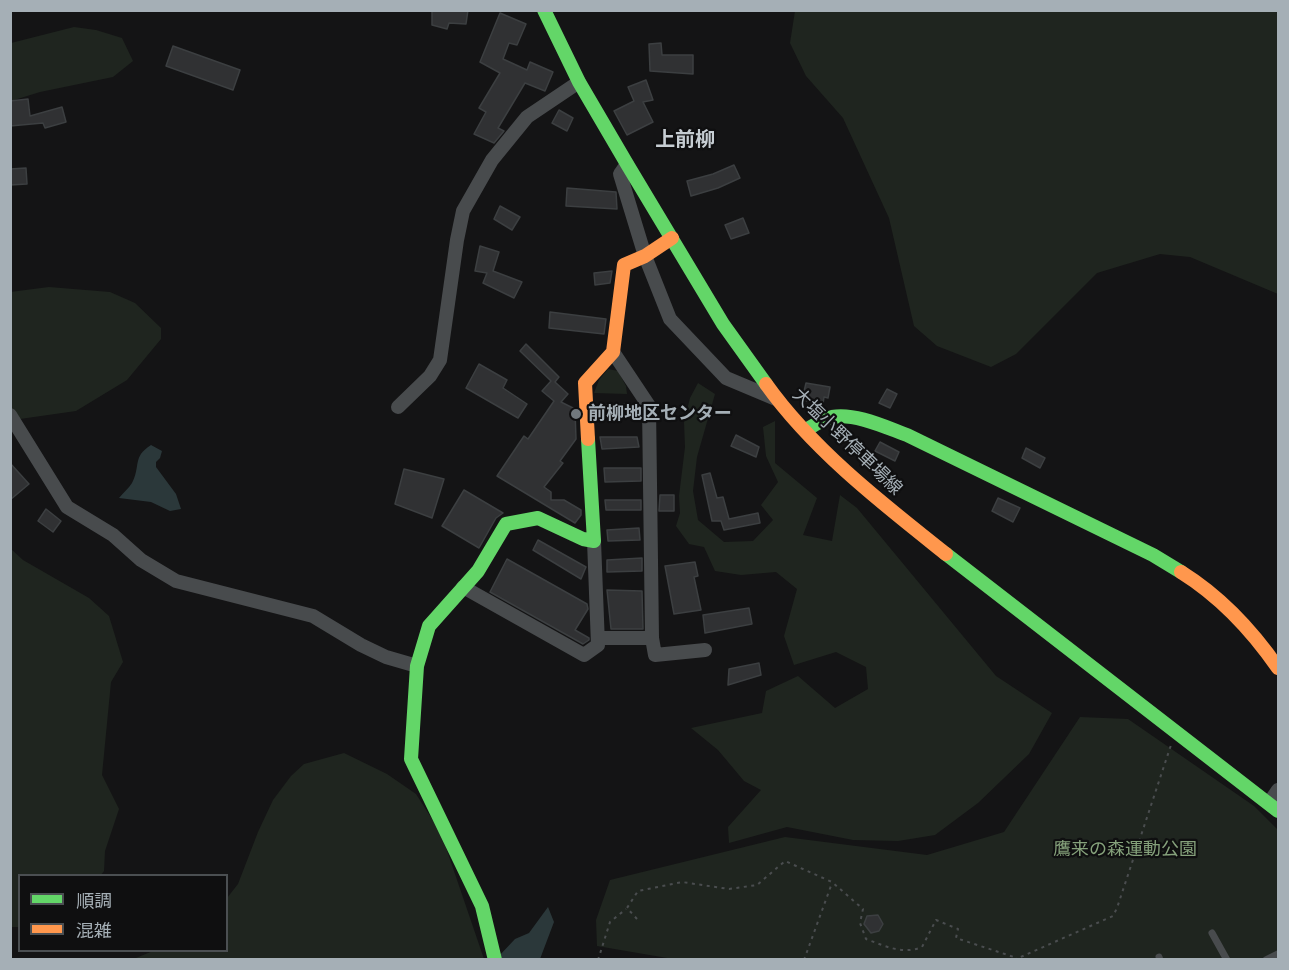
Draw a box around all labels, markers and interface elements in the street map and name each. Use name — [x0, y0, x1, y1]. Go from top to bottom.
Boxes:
district label: 上前柳 — [655, 128, 715, 152]
street label: 大塩小野停車場線 — [788, 384, 906, 500]
place label: 前柳地区センター — [588, 403, 732, 425]
marker: 前柳地区センター — [569, 407, 583, 421]
park label: 鷹来の森運動公園 — [1053, 839, 1197, 861]
legend — [18, 874, 228, 952]
text: 順調 — [76, 888, 112, 912]
text: 混雑 — [76, 918, 112, 942]

